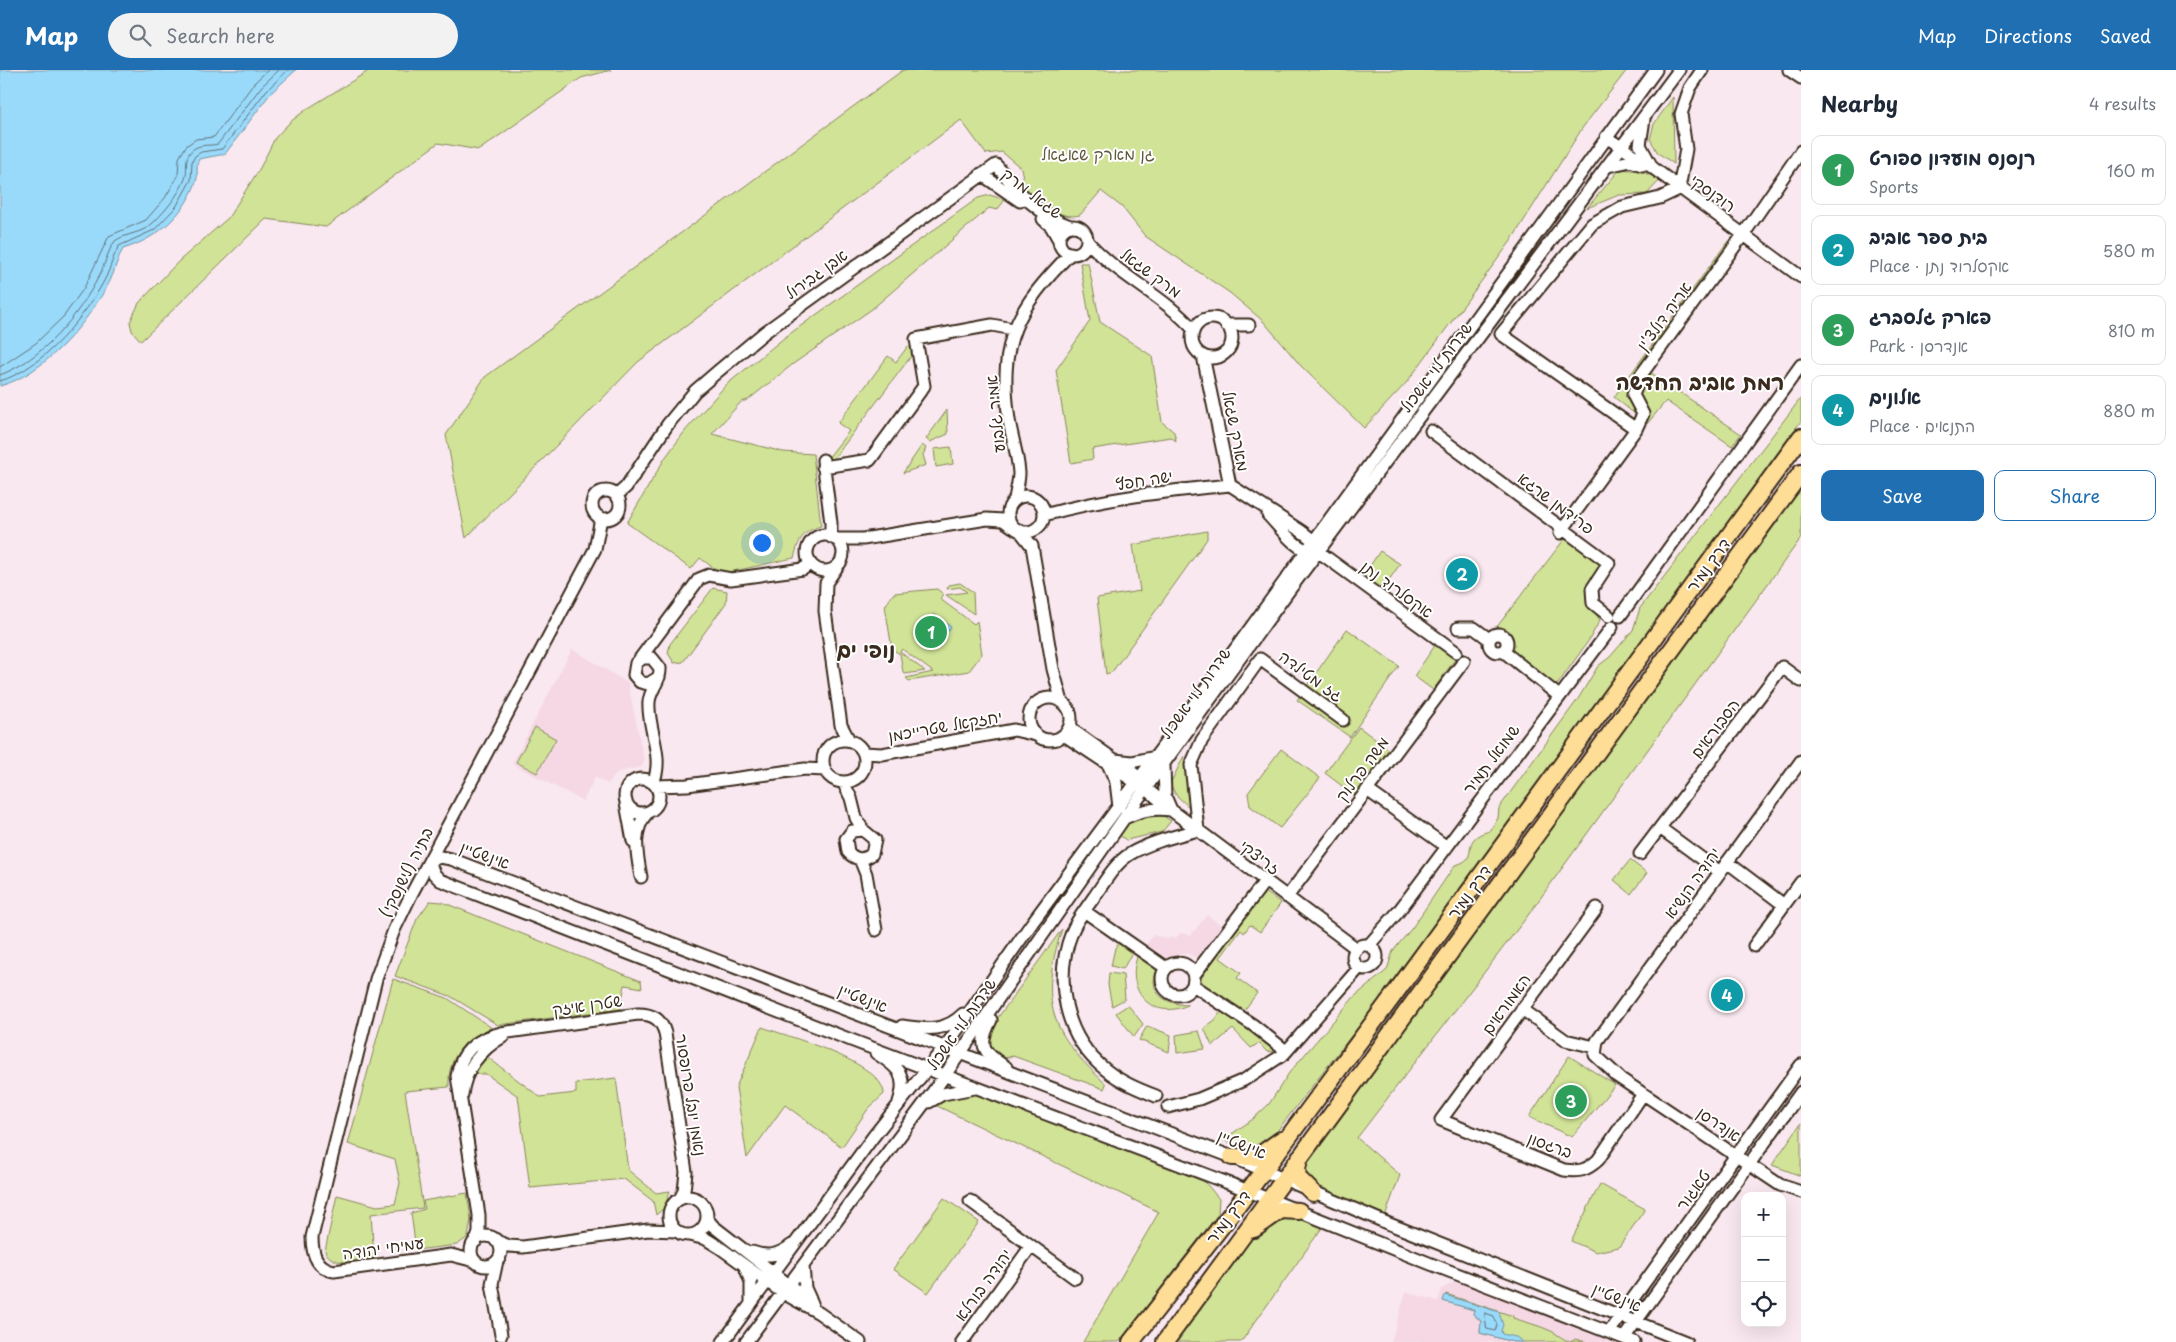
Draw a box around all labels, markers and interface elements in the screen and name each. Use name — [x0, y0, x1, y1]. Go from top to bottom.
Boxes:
search box — [108, 13, 458, 58]
text: Map — [25, 17, 78, 53]
icon: search — [126, 21, 154, 49]
text: Search here — [166, 21, 275, 49]
text: Map — [1918, 22, 1956, 49]
text: Directions — [1984, 22, 2072, 49]
text: Saved — [2100, 22, 2151, 49]
text: Nearby — [1821, 87, 1898, 119]
text: 4 results — [2089, 91, 2156, 115]
park label: גן מארק שאגאל — [1041, 141, 1155, 165]
text: רנסנס מועדון ספורט — [1869, 143, 2036, 171]
text: 1 — [1834, 158, 1842, 182]
text: 160 m — [2107, 158, 2155, 182]
street label: שגאל מרק — [997, 161, 1068, 223]
street label: רודנסקי — [1686, 167, 1741, 217]
text: Sports — [1869, 174, 1918, 198]
text: בית ספר אביב — [1869, 222, 1988, 250]
text: 2 — [1832, 238, 1844, 262]
text: 580 m — [2103, 238, 2155, 262]
street label: אבן גבירול — [779, 242, 852, 304]
street label: מרק שגאל — [1116, 242, 1187, 303]
text: Place · אקסלרוד נתן — [1869, 253, 2009, 277]
street label: אריה דולצ'ין — [1630, 276, 1697, 355]
text: פארק גלסברג — [1869, 302, 1991, 330]
street label: שדרות לוי אשכול — [1393, 316, 1477, 417]
text: 3 — [1833, 318, 1843, 342]
text: 810 m — [2108, 318, 2155, 342]
text: Park · אנדרסן — [1869, 333, 1968, 357]
district label: רמת אביב החדשה — [1616, 365, 1784, 397]
street label: אמיר גלבוע — [978, 374, 1010, 454]
text: אלונים — [1869, 382, 1921, 410]
street label: מארק שגאל — [1217, 388, 1257, 473]
text: 4 — [1833, 398, 1843, 422]
text: 880 m — [2103, 398, 2155, 422]
text: Place · התנאים — [1869, 413, 1975, 437]
street label: ישה חפץ — [1114, 463, 1174, 495]
street label: פרידמן שרגא — [1513, 465, 1600, 539]
button: Save — [1821, 470, 1984, 521]
button: Share — [1994, 470, 2156, 521]
your location — [749, 530, 775, 556]
street label: דרך נמיר — [1679, 532, 1735, 596]
street label: אקסלרוד נתן — [1356, 554, 1439, 623]
pin: 2 — [1446, 555, 1478, 593]
pin: 1 — [915, 613, 947, 651]
district label: נופי ים — [837, 633, 895, 665]
street label: שדרות לוי אשכול — [1153, 642, 1236, 743]
street label: גז מטילדה — [1275, 644, 1349, 707]
street label: הסבוראים — [1684, 693, 1745, 762]
street label: יחזקאל שטרייכמן — [886, 703, 1004, 747]
street label: שמואל תמיר — [1456, 718, 1525, 798]
street label: משה פרלוק — [1329, 731, 1394, 806]
street label: בתיה (לישנסקי) — [372, 822, 438, 921]
street label: זריצקי — [1235, 833, 1286, 879]
street label: אינשטיין — [457, 834, 514, 874]
street label: יהודה הנשיא — [1657, 842, 1725, 923]
street label: דרך נמיר — [1440, 859, 1496, 923]
street label: האמוראים — [1475, 968, 1536, 1039]
street label: שדרות לוי אשכול — [919, 972, 1001, 1074]
pin: 4 — [1711, 976, 1743, 1014]
street label: אינשטיין — [835, 977, 892, 1017]
street label: שטרן איזק — [550, 987, 623, 1021]
street label: נאמן יובל פרופסור — [671, 1032, 713, 1158]
pin: 3 — [1555, 1082, 1587, 1120]
street label: אנדרסן — [1693, 1100, 1746, 1147]
street label: אינשטיין — [1214, 1122, 1271, 1164]
street label: ברגסון — [1525, 1125, 1576, 1163]
street label: טאגור — [1669, 1164, 1715, 1215]
street label: דרך נמיר — [1199, 1184, 1255, 1248]
map controls — [1741, 1192, 1786, 1327]
button: + — [1741, 1192, 1786, 1237]
street label: עמיחי יהודה — [341, 1229, 425, 1265]
button: − — [1741, 1237, 1786, 1282]
street label: יהודה בורלא — [948, 1243, 1017, 1326]
street label: אינשטיין — [1589, 1275, 1646, 1317]
button: locate — [1741, 1282, 1786, 1327]

